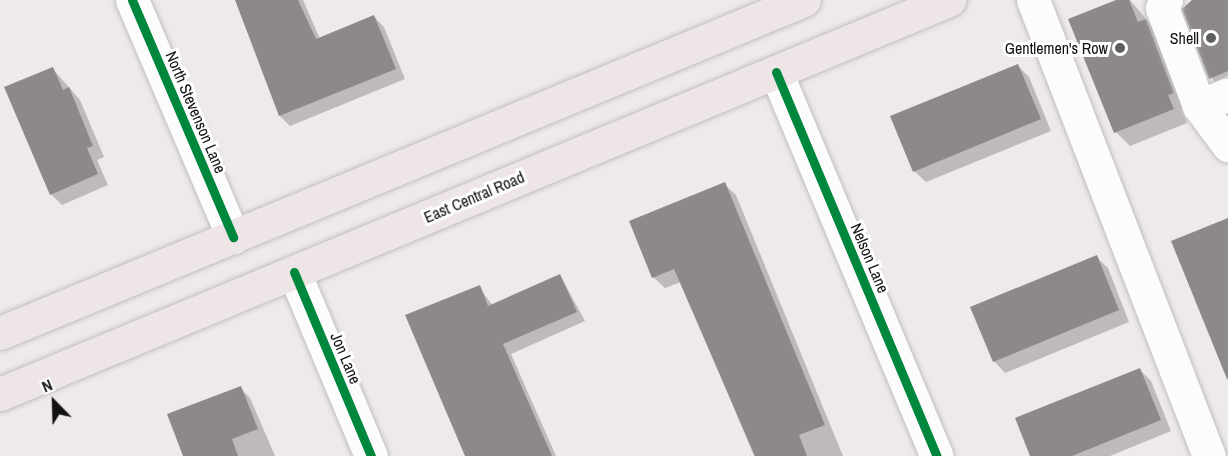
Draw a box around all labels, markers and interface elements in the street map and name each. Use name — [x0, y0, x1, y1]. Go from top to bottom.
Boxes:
place label: Shell — [1170, 28, 1199, 48]
marker: Shell — [1204, 31, 1218, 45]
place label: Gentlemen's Row — [1005, 38, 1108, 58]
marker: Gentlemen's Row — [1113, 41, 1127, 55]
street label: North Stevenson Lane — [162, 48, 230, 176]
street label: East Central Road — [421, 167, 527, 227]
street label: Nelson Lane — [847, 220, 893, 296]
street label: Jon Lane — [327, 329, 365, 387]
north arrow — [24, 372, 84, 432]
text: N — [38, 373, 56, 397]

